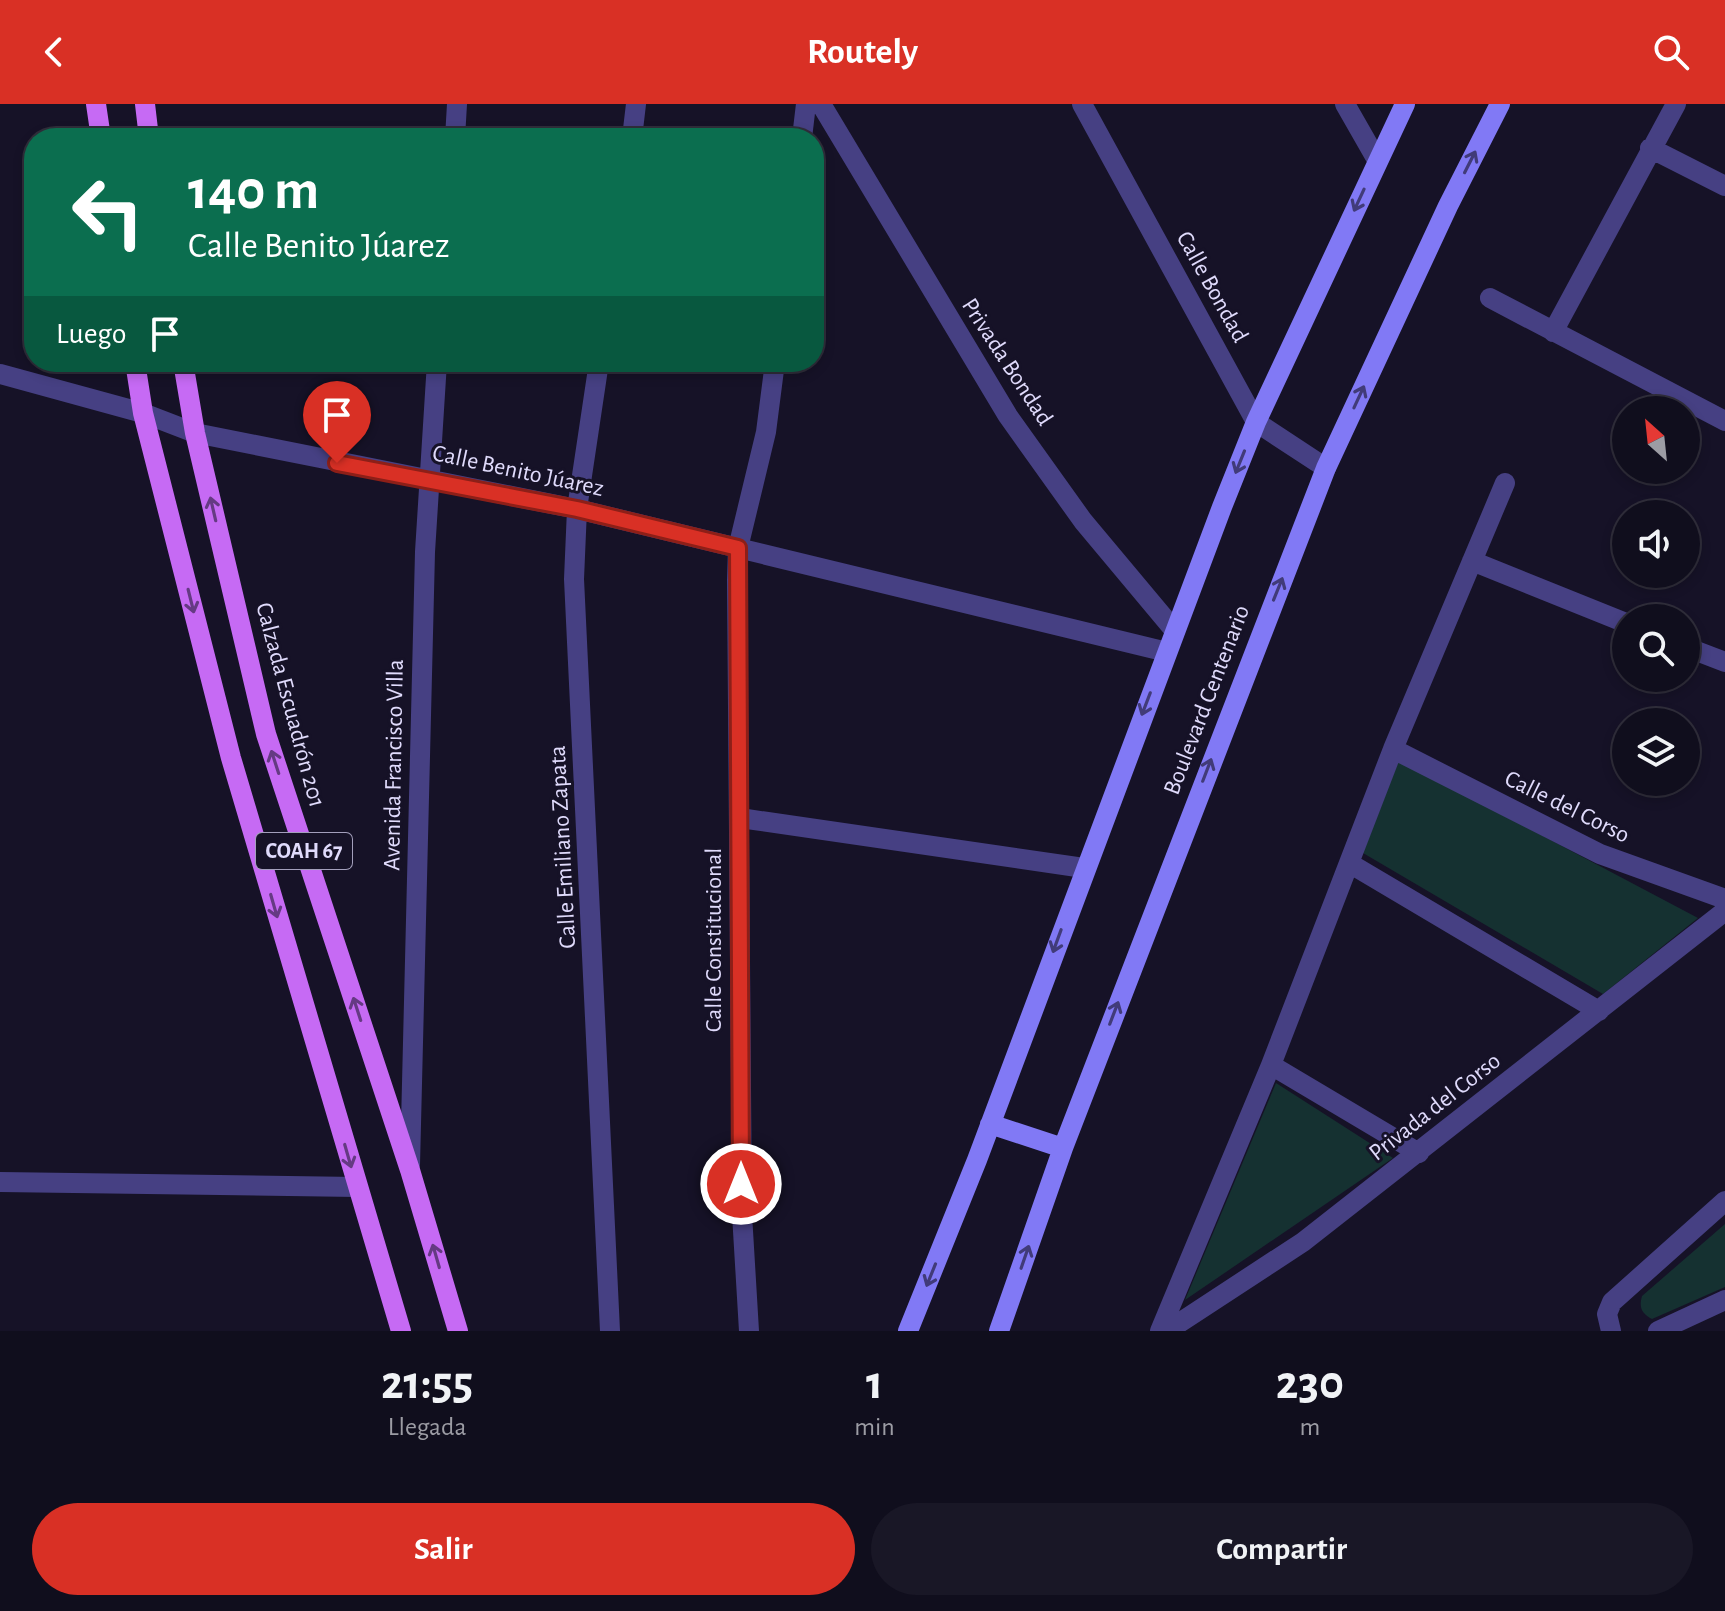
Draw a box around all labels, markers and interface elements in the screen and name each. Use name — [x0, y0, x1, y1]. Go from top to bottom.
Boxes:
icon: back — [32, 30, 76, 74]
icon: search — [1649, 30, 1693, 74]
text: Routely — [807, 34, 918, 70]
one-way arrow — [1463, 151, 1478, 175]
icon: left — [56, 160, 160, 264]
text: 140 m — [188, 163, 319, 219]
one-way arrow — [1351, 187, 1366, 211]
street label: Calle Bondad — [1172, 227, 1252, 347]
text: Calle Benito Júarez — [188, 228, 450, 264]
street label: Privada Bondad — [957, 294, 1057, 430]
icon: arrive — [143, 312, 187, 356]
text: Luego — [56, 319, 127, 349]
pin — [303, 381, 371, 463]
one-way arrow — [1352, 386, 1367, 410]
icon: arrive — [315, 393, 359, 437]
north arrow — [1612, 396, 1700, 484]
map controls — [1612, 396, 1700, 796]
street label: Calle Benito Júarez — [430, 441, 606, 501]
one-way arrow — [1232, 449, 1246, 474]
one-way arrow — [204, 497, 219, 523]
button: sound — [1612, 500, 1700, 588]
one-way arrow — [1271, 577, 1286, 602]
one-way arrow — [184, 588, 199, 614]
street label: Calzada Escuadrón 201 — [251, 600, 329, 810]
street label: Boulevard Centenario — [1160, 602, 1254, 798]
button: search — [1612, 604, 1700, 692]
street label: Avenida Francisco Villa — [380, 659, 408, 871]
one-way arrow — [1138, 692, 1153, 716]
button: layers — [1612, 708, 1700, 796]
street label: Calle Emiliano Zapata — [546, 745, 580, 949]
one-way arrow — [266, 749, 281, 774]
one-way arrow — [1201, 758, 1215, 783]
street label: Calle del Corso — [1501, 766, 1633, 848]
road number: COAH 67 — [256, 833, 352, 869]
street label: Calle Constitucional — [702, 848, 726, 1032]
one-way arrow — [267, 893, 282, 919]
one-way arrow — [1049, 929, 1063, 953]
one-way arrow — [348, 996, 363, 1021]
one-way arrow — [1108, 1001, 1122, 1026]
street label: Privada del Corso — [1365, 1048, 1505, 1166]
one-way arrow — [341, 1142, 356, 1168]
position arrow — [699, 1142, 783, 1226]
one-way arrow — [428, 1244, 443, 1270]
one-way arrow — [1019, 1246, 1033, 1270]
one-way arrow — [923, 1262, 937, 1287]
text: 21:55 — [381, 1360, 473, 1408]
text: 1 — [866, 1360, 883, 1408]
text: 230 — [1276, 1360, 1344, 1408]
text: Llegada — [388, 1414, 467, 1440]
text: min — [854, 1414, 895, 1440]
text: m — [1299, 1414, 1320, 1440]
button: Salir — [32, 1503, 855, 1595]
button: Compartir — [871, 1503, 1693, 1595]

